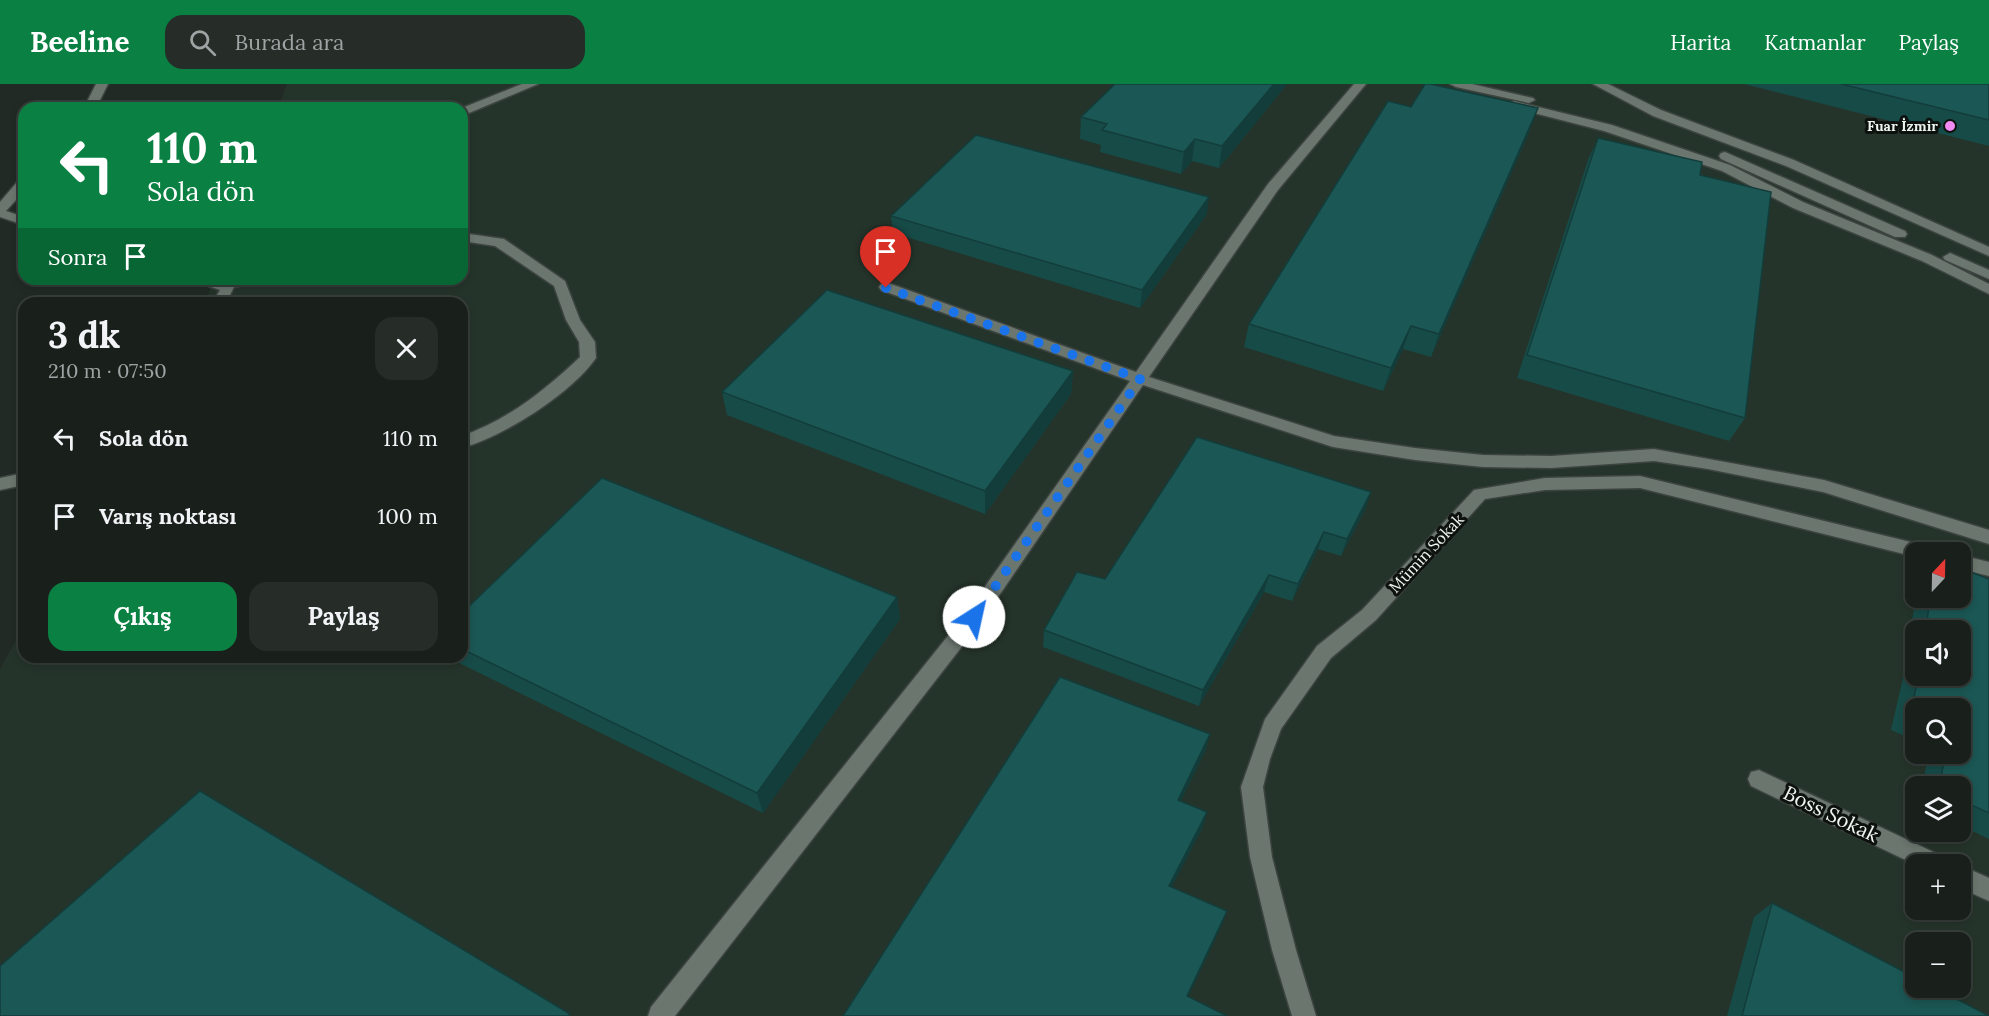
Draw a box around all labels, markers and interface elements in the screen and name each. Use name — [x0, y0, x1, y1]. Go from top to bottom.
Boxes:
search box — [165, 15, 585, 69]
text: Beeline — [30, 24, 129, 60]
icon: search — [186, 26, 219, 59]
text: Burada ara — [234, 28, 344, 56]
text: Harita — [1670, 29, 1731, 56]
text: Katmanlar — [1764, 29, 1866, 56]
text: Paylaş — [1899, 29, 1959, 56]
place label: Fuar İzmir — [1867, 117, 1938, 135]
marker: Fuar İzmir — [1943, 119, 1957, 133]
text: 110 m — [147, 121, 258, 175]
icon: left — [48, 126, 126, 204]
text: Sola dön — [147, 174, 255, 208]
pin — [860, 226, 911, 288]
icon: arrive — [869, 235, 902, 268]
icon: arrive — [119, 240, 152, 273]
text: Sonra — [48, 243, 107, 271]
text: 3 dk — [48, 312, 120, 358]
button: close — [375, 317, 438, 380]
text: 210 m · 07:50 — [48, 358, 167, 383]
icon: left — [48, 422, 81, 455]
text: Sola dön — [99, 424, 188, 452]
text: 110 m — [383, 424, 438, 452]
icon: arrive — [48, 500, 81, 533]
text: Varış noktası — [99, 502, 236, 530]
text: 100 m — [377, 502, 438, 530]
street label: Mümin Sokak — [1384, 509, 1468, 597]
north arrow — [1905, 542, 1971, 608]
map controls — [1905, 542, 1971, 998]
button: Çıkış — [48, 582, 237, 651]
button: Paylaş — [249, 582, 438, 651]
position arrow — [942, 585, 1006, 649]
button: sound — [1905, 620, 1971, 686]
button: search — [1905, 698, 1971, 764]
button: layers — [1905, 776, 1971, 842]
street label: Boss Sokak — [1780, 780, 1883, 847]
button: + — [1905, 854, 1971, 920]
button: − — [1905, 932, 1971, 998]

